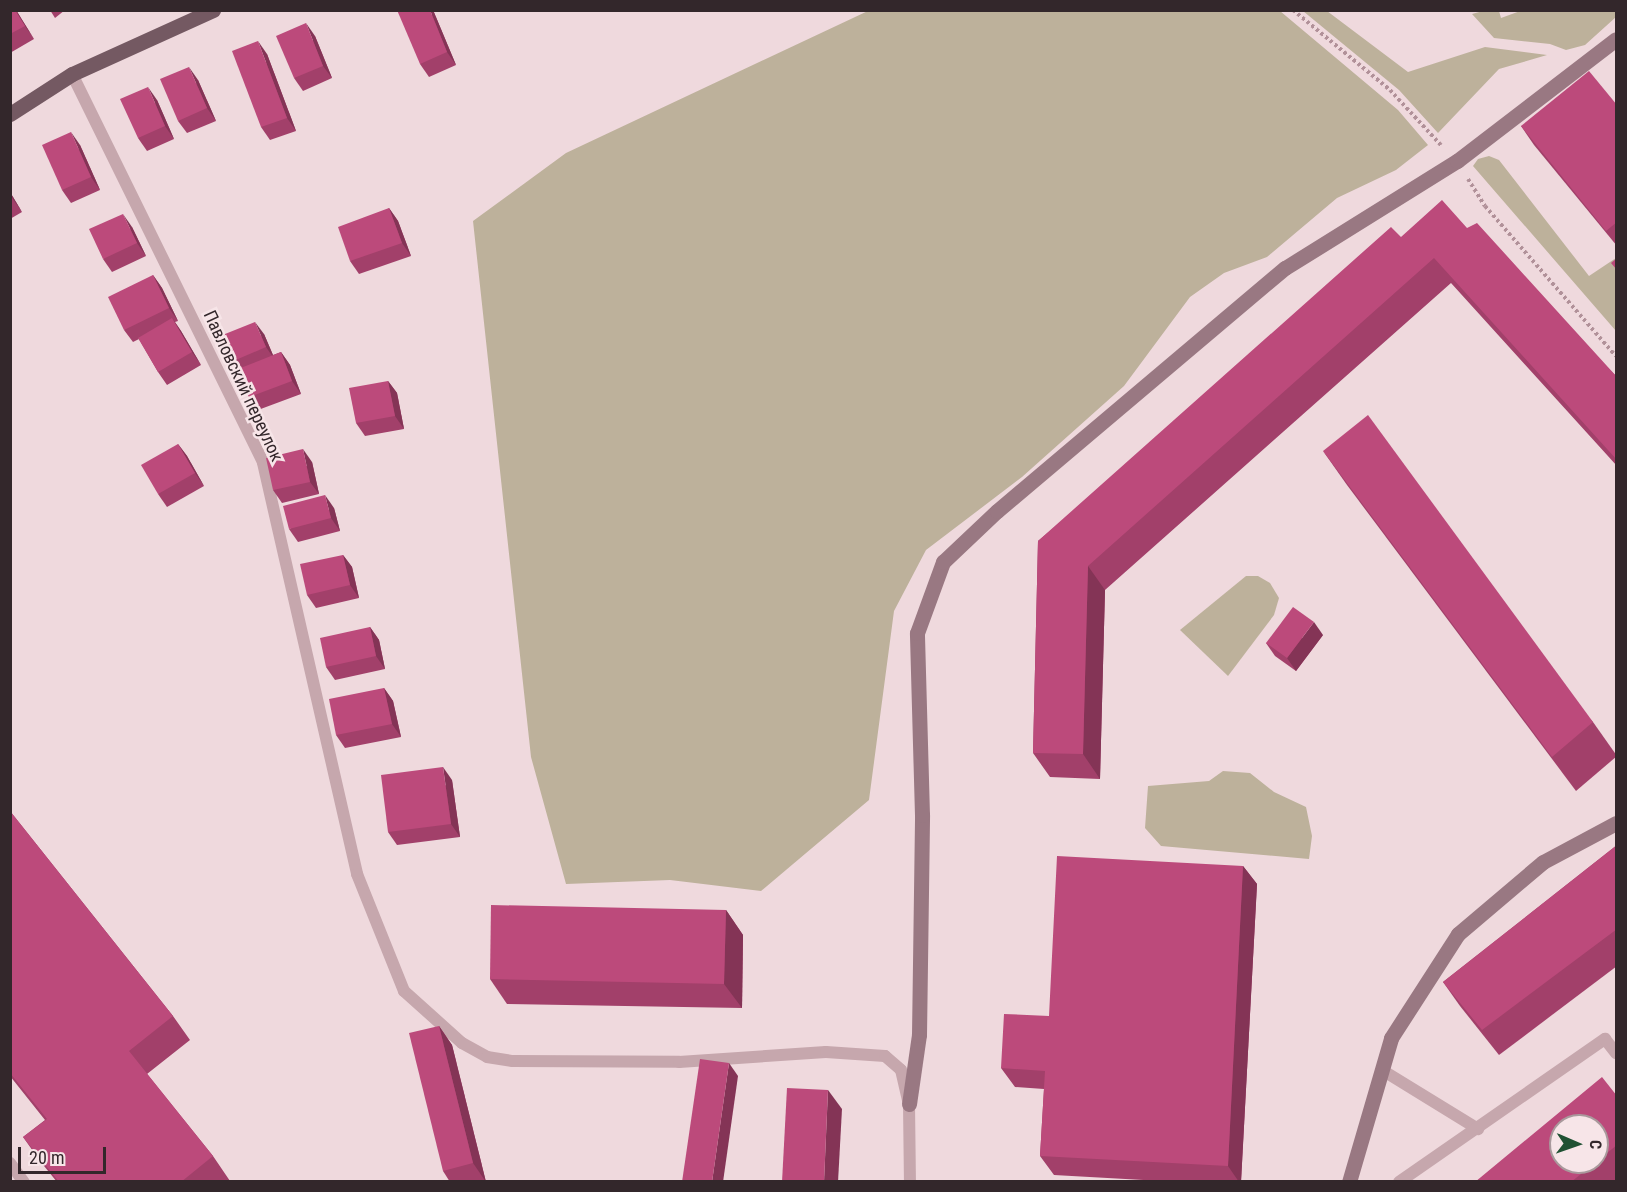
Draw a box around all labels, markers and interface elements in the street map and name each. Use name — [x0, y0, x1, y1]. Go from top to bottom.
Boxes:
street label: Павловский переулок — [198, 307, 288, 465]
north arrow — [1549, 1114, 1609, 1174]
scale bar — [21, 1135, 110, 1173]
text: С — [1586, 1140, 1605, 1149]
text: 20 m — [29, 1147, 64, 1168]

